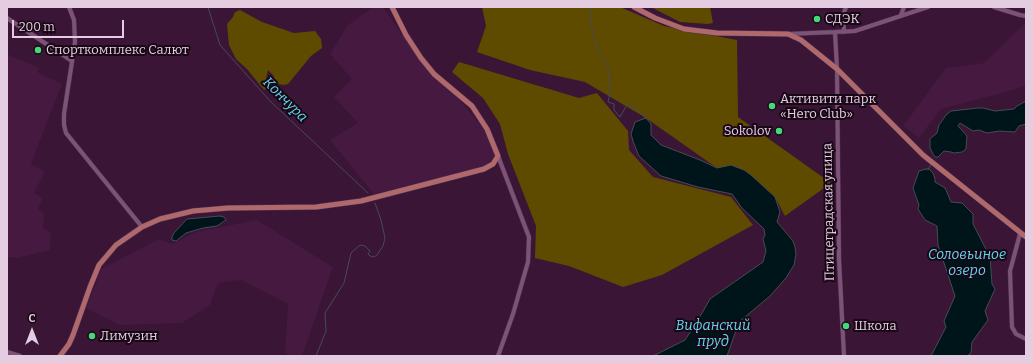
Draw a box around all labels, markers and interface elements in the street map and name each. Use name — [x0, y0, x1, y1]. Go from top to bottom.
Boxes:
place label: СДЭК — [825, 11, 860, 27]
scale bar — [14, 12, 126, 38]
marker: СДЭК — [812, 14, 822, 24]
text: 200 m — [19, 20, 55, 34]
place label: Спорткомплекс Салют — [46, 42, 189, 58]
marker: Спорткомплекс Салют — [33, 45, 43, 55]
water label: Кончура — [259, 74, 311, 126]
place label: Активити парк «Hero Club» — [780, 91, 876, 122]
marker: Активити парк «Hero Club» — [767, 101, 777, 111]
place label: Sokolov — [724, 123, 771, 139]
marker: Sokolov — [774, 126, 784, 136]
street label: Птицеградская улица — [820, 143, 838, 281]
water label: Соловьиное озеро — [928, 247, 1006, 280]
north arrow — [12, 311, 52, 351]
text: С — [29, 312, 35, 325]
water label: Вифанский пруд — [676, 318, 750, 350]
place label: Школа — [854, 318, 897, 334]
marker: Школа — [841, 321, 851, 331]
place label: Лимузин — [100, 328, 158, 344]
marker: Лимузин — [87, 331, 97, 341]

